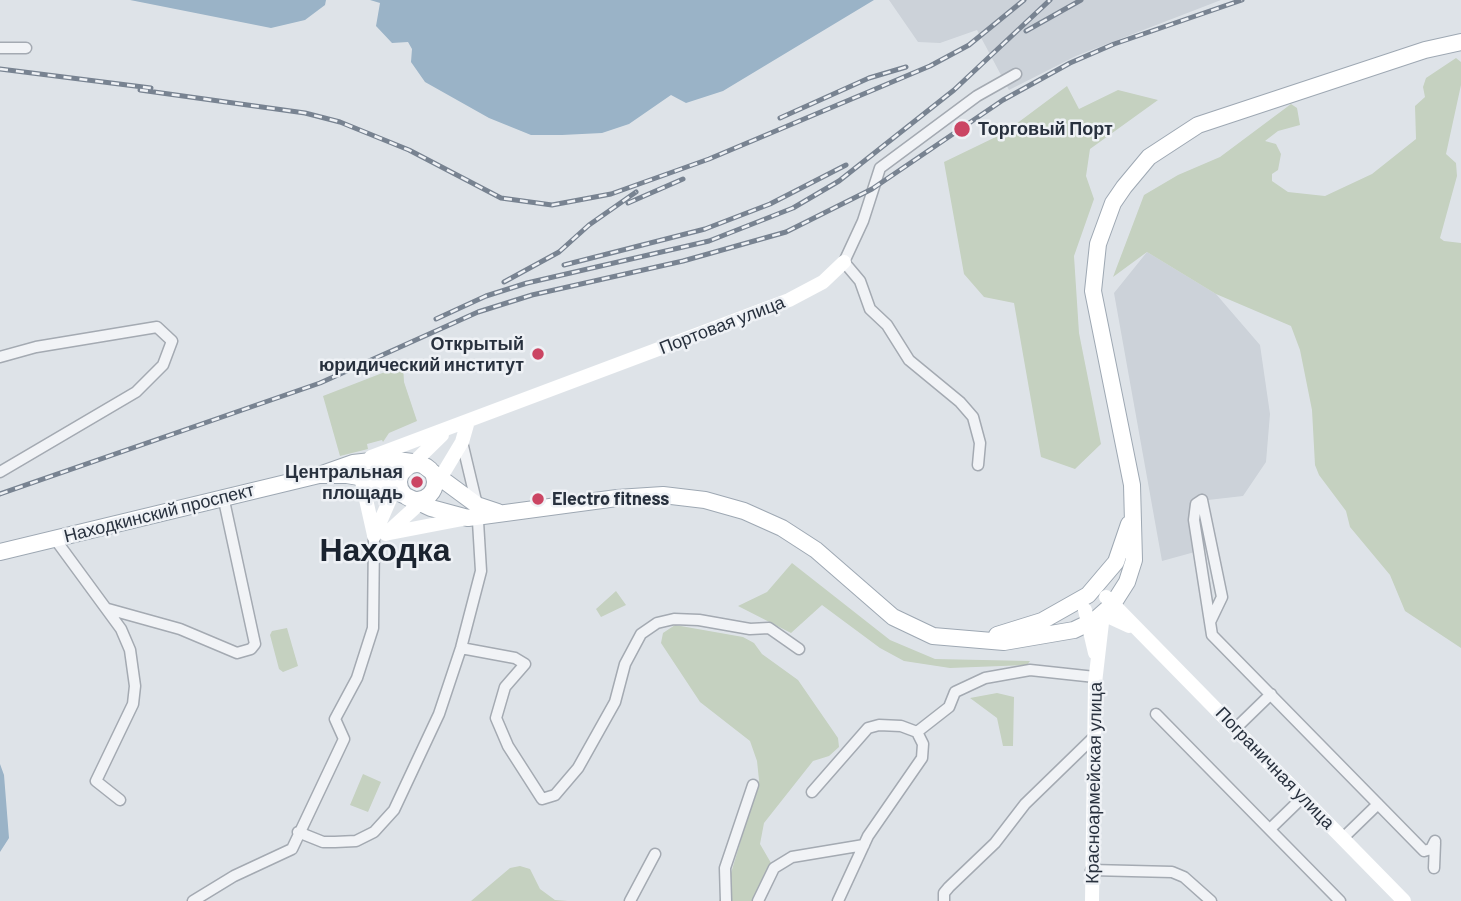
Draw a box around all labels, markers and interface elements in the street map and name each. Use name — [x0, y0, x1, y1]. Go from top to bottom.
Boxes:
place label: Торговый Порт — [978, 118, 1113, 140]
marker: Торговый Порт — [952, 119, 972, 139]
street label: Портовая улица — [656, 291, 788, 359]
place label: Открытый юридический институт — [319, 333, 524, 376]
marker: Открытый юридический институт — [530, 346, 546, 362]
place label: Центральная площадь — [285, 461, 403, 504]
marker: Центральная площадь — [409, 474, 425, 490]
street label: Находкинский проспект — [62, 479, 256, 547]
place label: Electro fitness — [552, 488, 669, 510]
marker: Electro fitness — [530, 491, 546, 507]
district label: Находка — [319, 531, 451, 569]
street label: Красноармейская улица — [1081, 682, 1107, 884]
street label: Пограничная улица — [1211, 702, 1339, 834]

